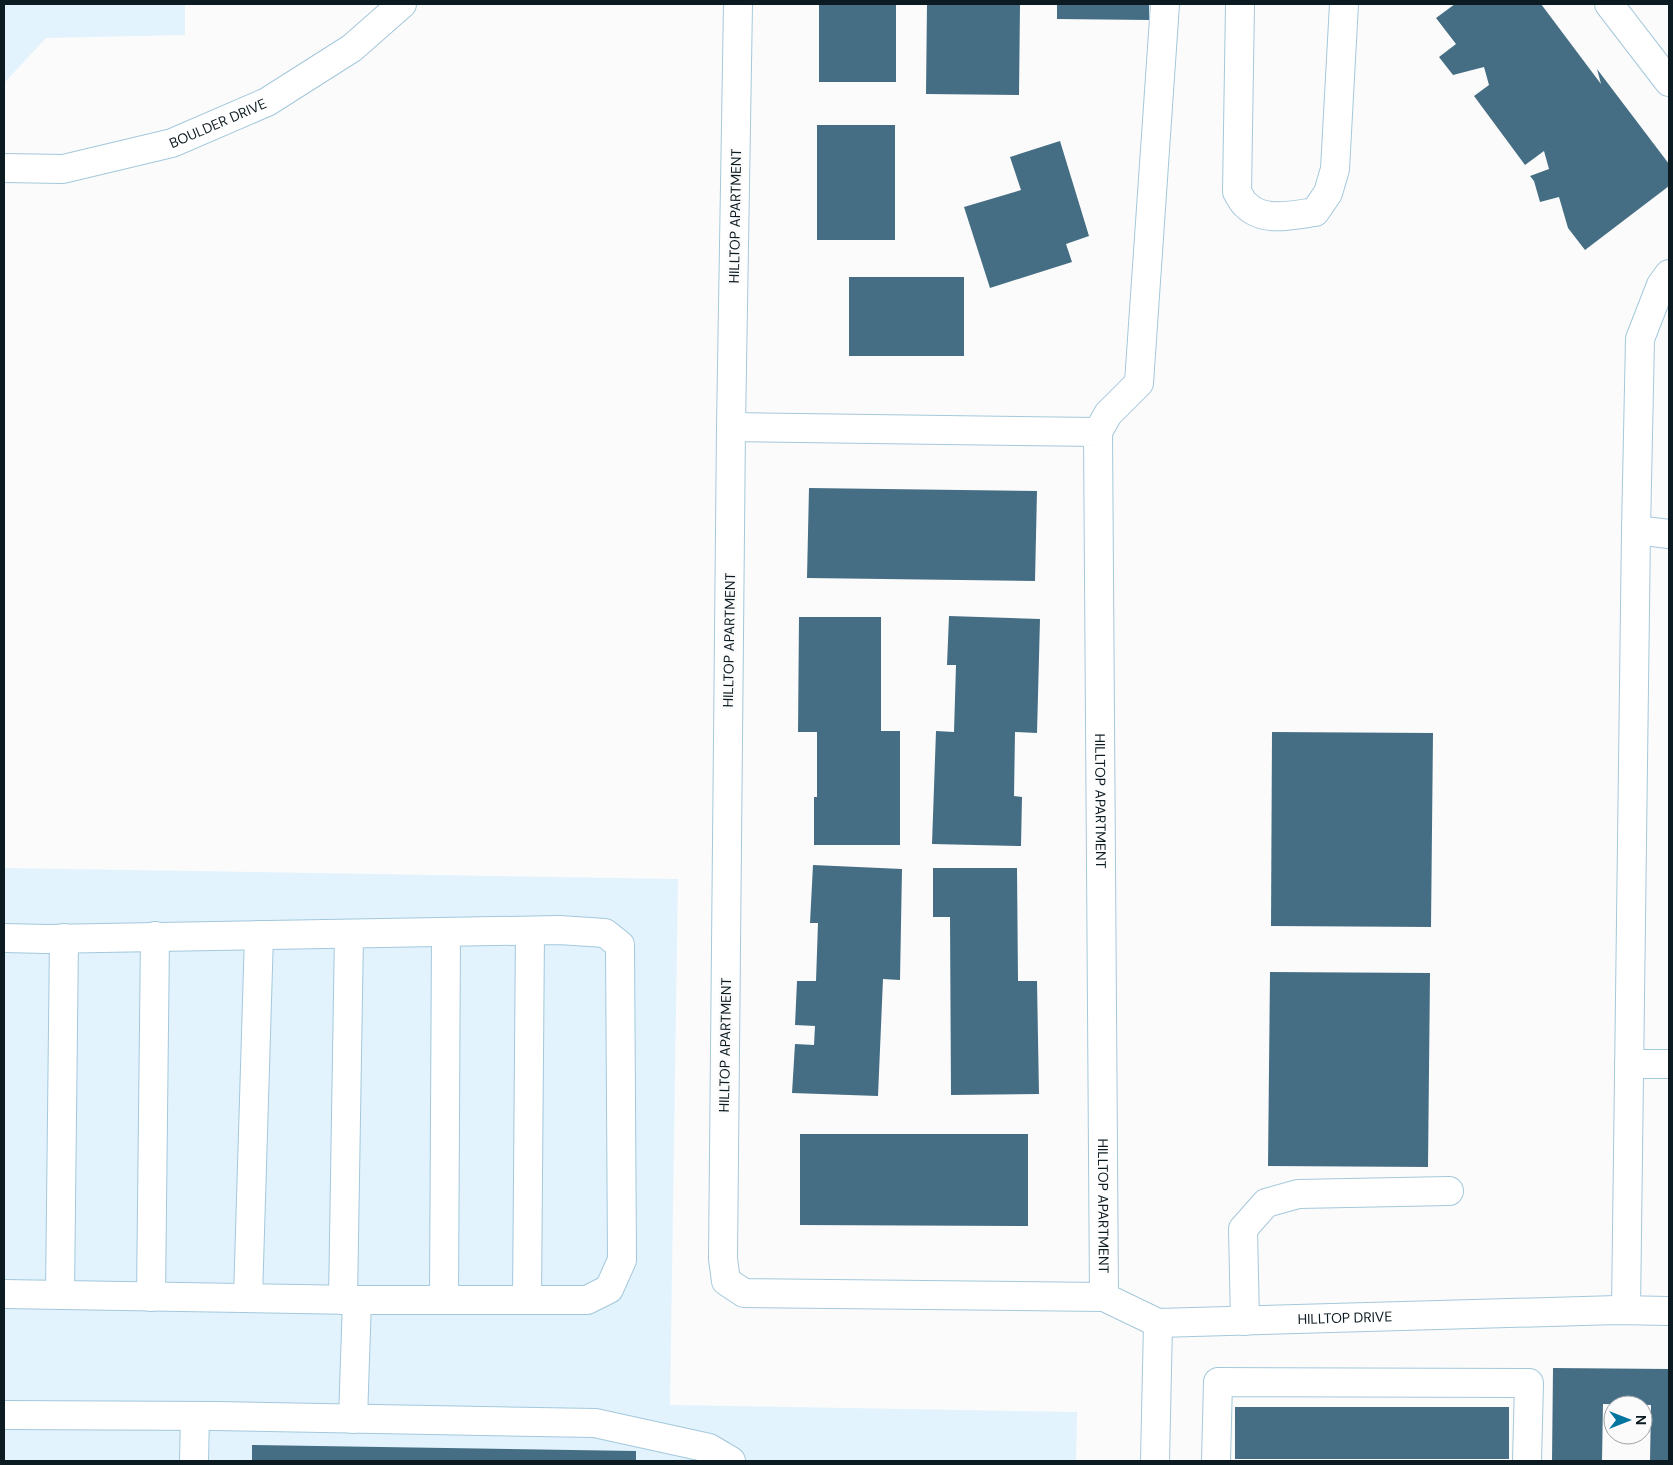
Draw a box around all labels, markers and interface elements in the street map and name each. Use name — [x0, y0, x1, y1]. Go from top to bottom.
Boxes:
street label: BOULDER DRIVE — [167, 94, 269, 152]
street label: HILLTOP APARTMENT — [725, 148, 745, 284]
street label: HILLTOP APARTMENT — [719, 572, 739, 708]
street label: HILLTOP APARTMENT — [1091, 733, 1110, 869]
street label: HILLTOP APARTMENT — [715, 977, 735, 1113]
street label: HILLTOP APARTMENT — [1094, 1138, 1113, 1274]
street label: HILLTOP DRIVE — [1297, 1307, 1393, 1328]
north arrow — [1603, 1395, 1653, 1445]
text: N — [1632, 1415, 1650, 1425]

